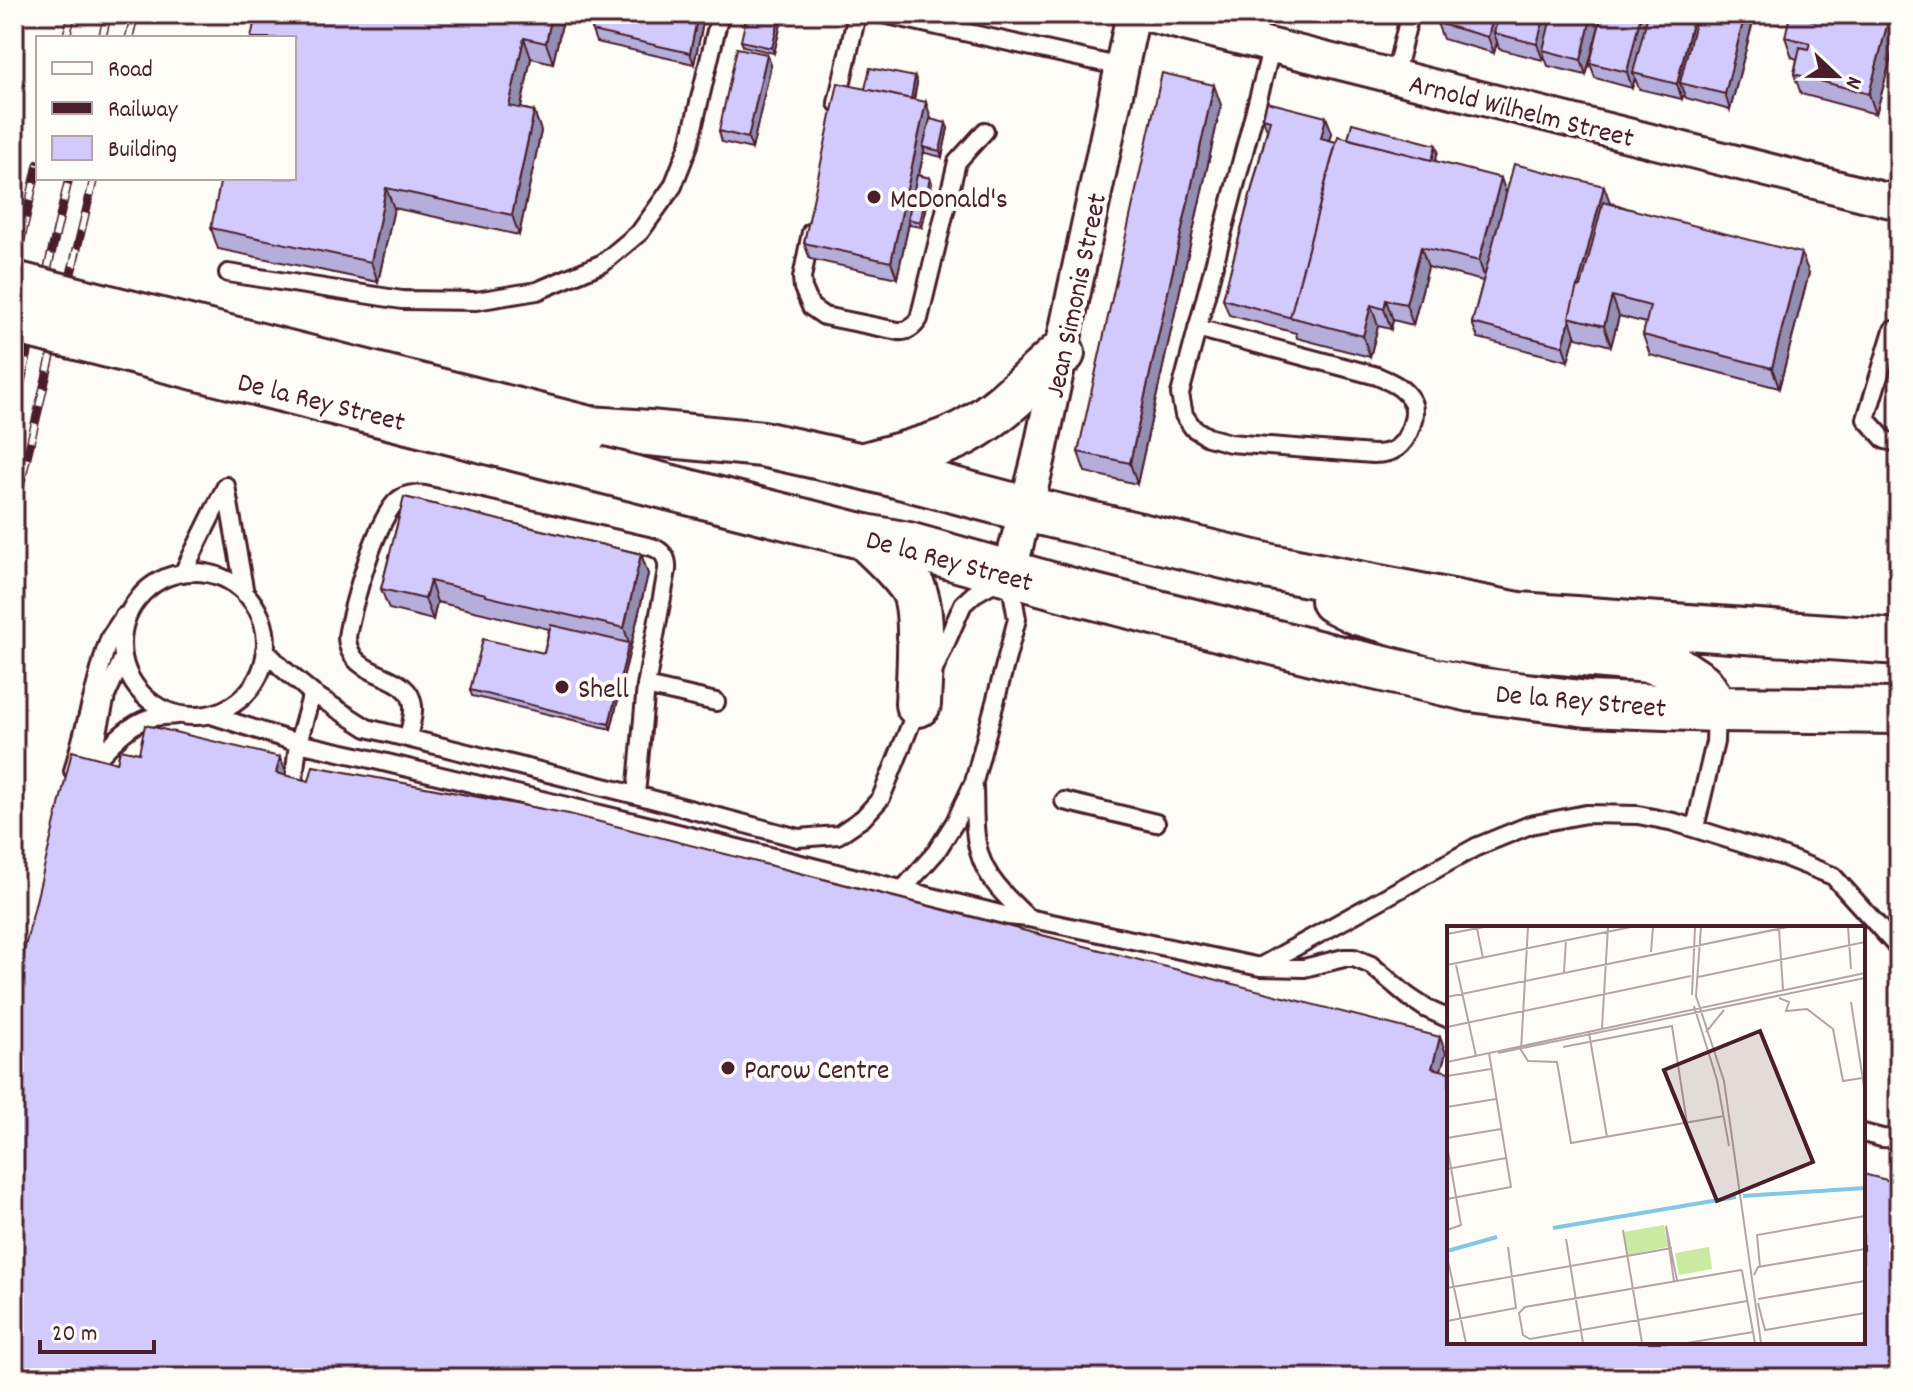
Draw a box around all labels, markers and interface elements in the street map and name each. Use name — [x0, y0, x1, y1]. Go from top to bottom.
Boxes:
legend — [36, 36, 296, 180]
north arrow — [1797, 36, 1877, 116]
text: Road — [108, 54, 153, 88]
street label: Arnold Wilhelm Street — [1404, 67, 1638, 161]
text: N — [1836, 71, 1869, 93]
text: Railway — [108, 94, 179, 128]
text: Building — [108, 134, 177, 168]
place label: McDonald's — [890, 182, 1008, 222]
marker: McDonald's — [865, 188, 883, 206]
street label: Jean Simonis Street — [1038, 190, 1120, 402]
street label: De la Rey Street — [233, 365, 409, 445]
street label: De la Rey Street — [861, 522, 1037, 605]
place label: Shell — [578, 672, 629, 712]
street label: De la Rey Street — [1494, 677, 1668, 731]
marker: Shell — [553, 678, 571, 696]
inset map — [1447, 926, 1865, 1344]
place label: Parow Centre — [744, 1053, 889, 1093]
marker: Parow Centre — [719, 1059, 737, 1077]
scale bar — [40, 1304, 154, 1354]
text: 20 m — [52, 1318, 98, 1352]

